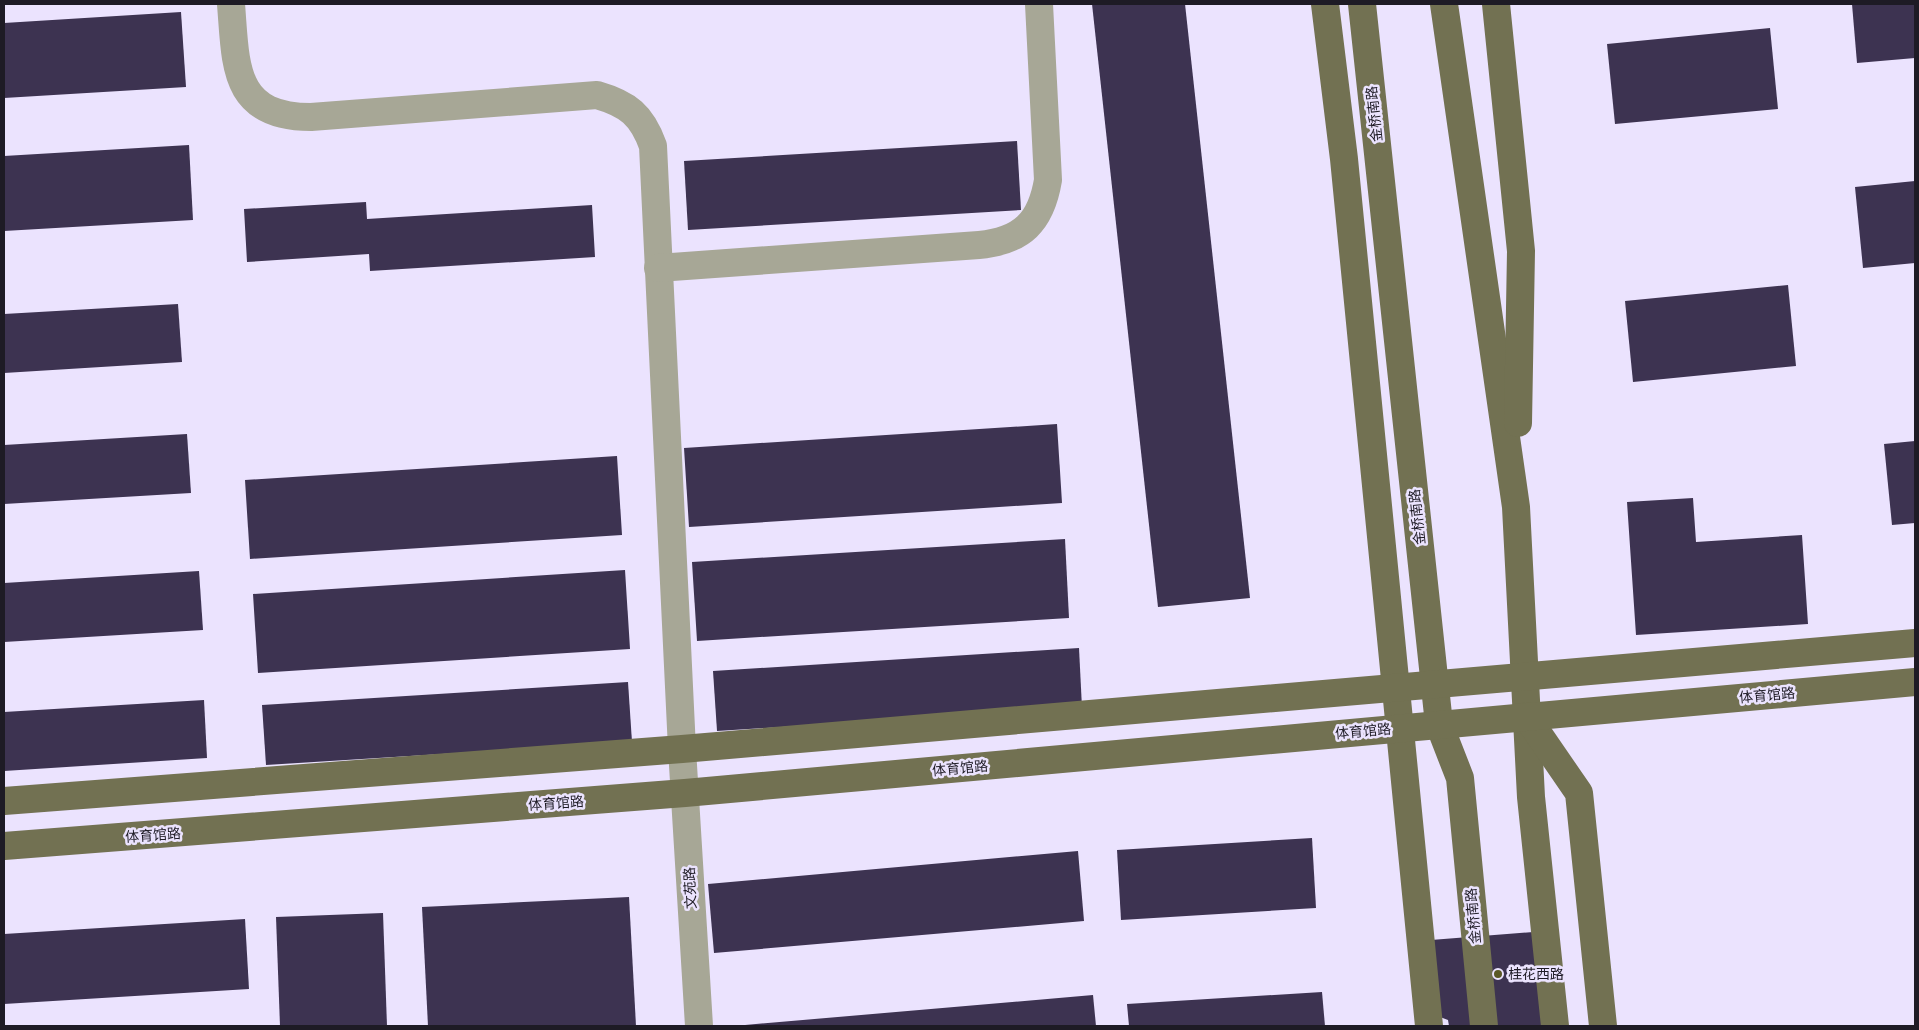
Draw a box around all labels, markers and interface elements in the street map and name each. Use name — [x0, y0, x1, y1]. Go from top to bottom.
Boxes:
street label: 金桥南路 — [1363, 85, 1385, 143]
street label: 金桥南路 — [1406, 488, 1428, 546]
street label: 体育馆路 — [1738, 685, 1796, 705]
street label: 体育馆路 — [1334, 721, 1392, 741]
street label: 体育馆路 — [931, 758, 989, 778]
street label: 体育馆路 — [528, 793, 584, 813]
street label: 体育馆路 — [125, 825, 181, 845]
street label: 文苑路 — [681, 867, 699, 909]
street label: 金桥南路 — [1463, 887, 1483, 945]
place label: 桂花西路 — [1508, 966, 1564, 982]
marker: 桂花西路 — [1492, 968, 1504, 980]

